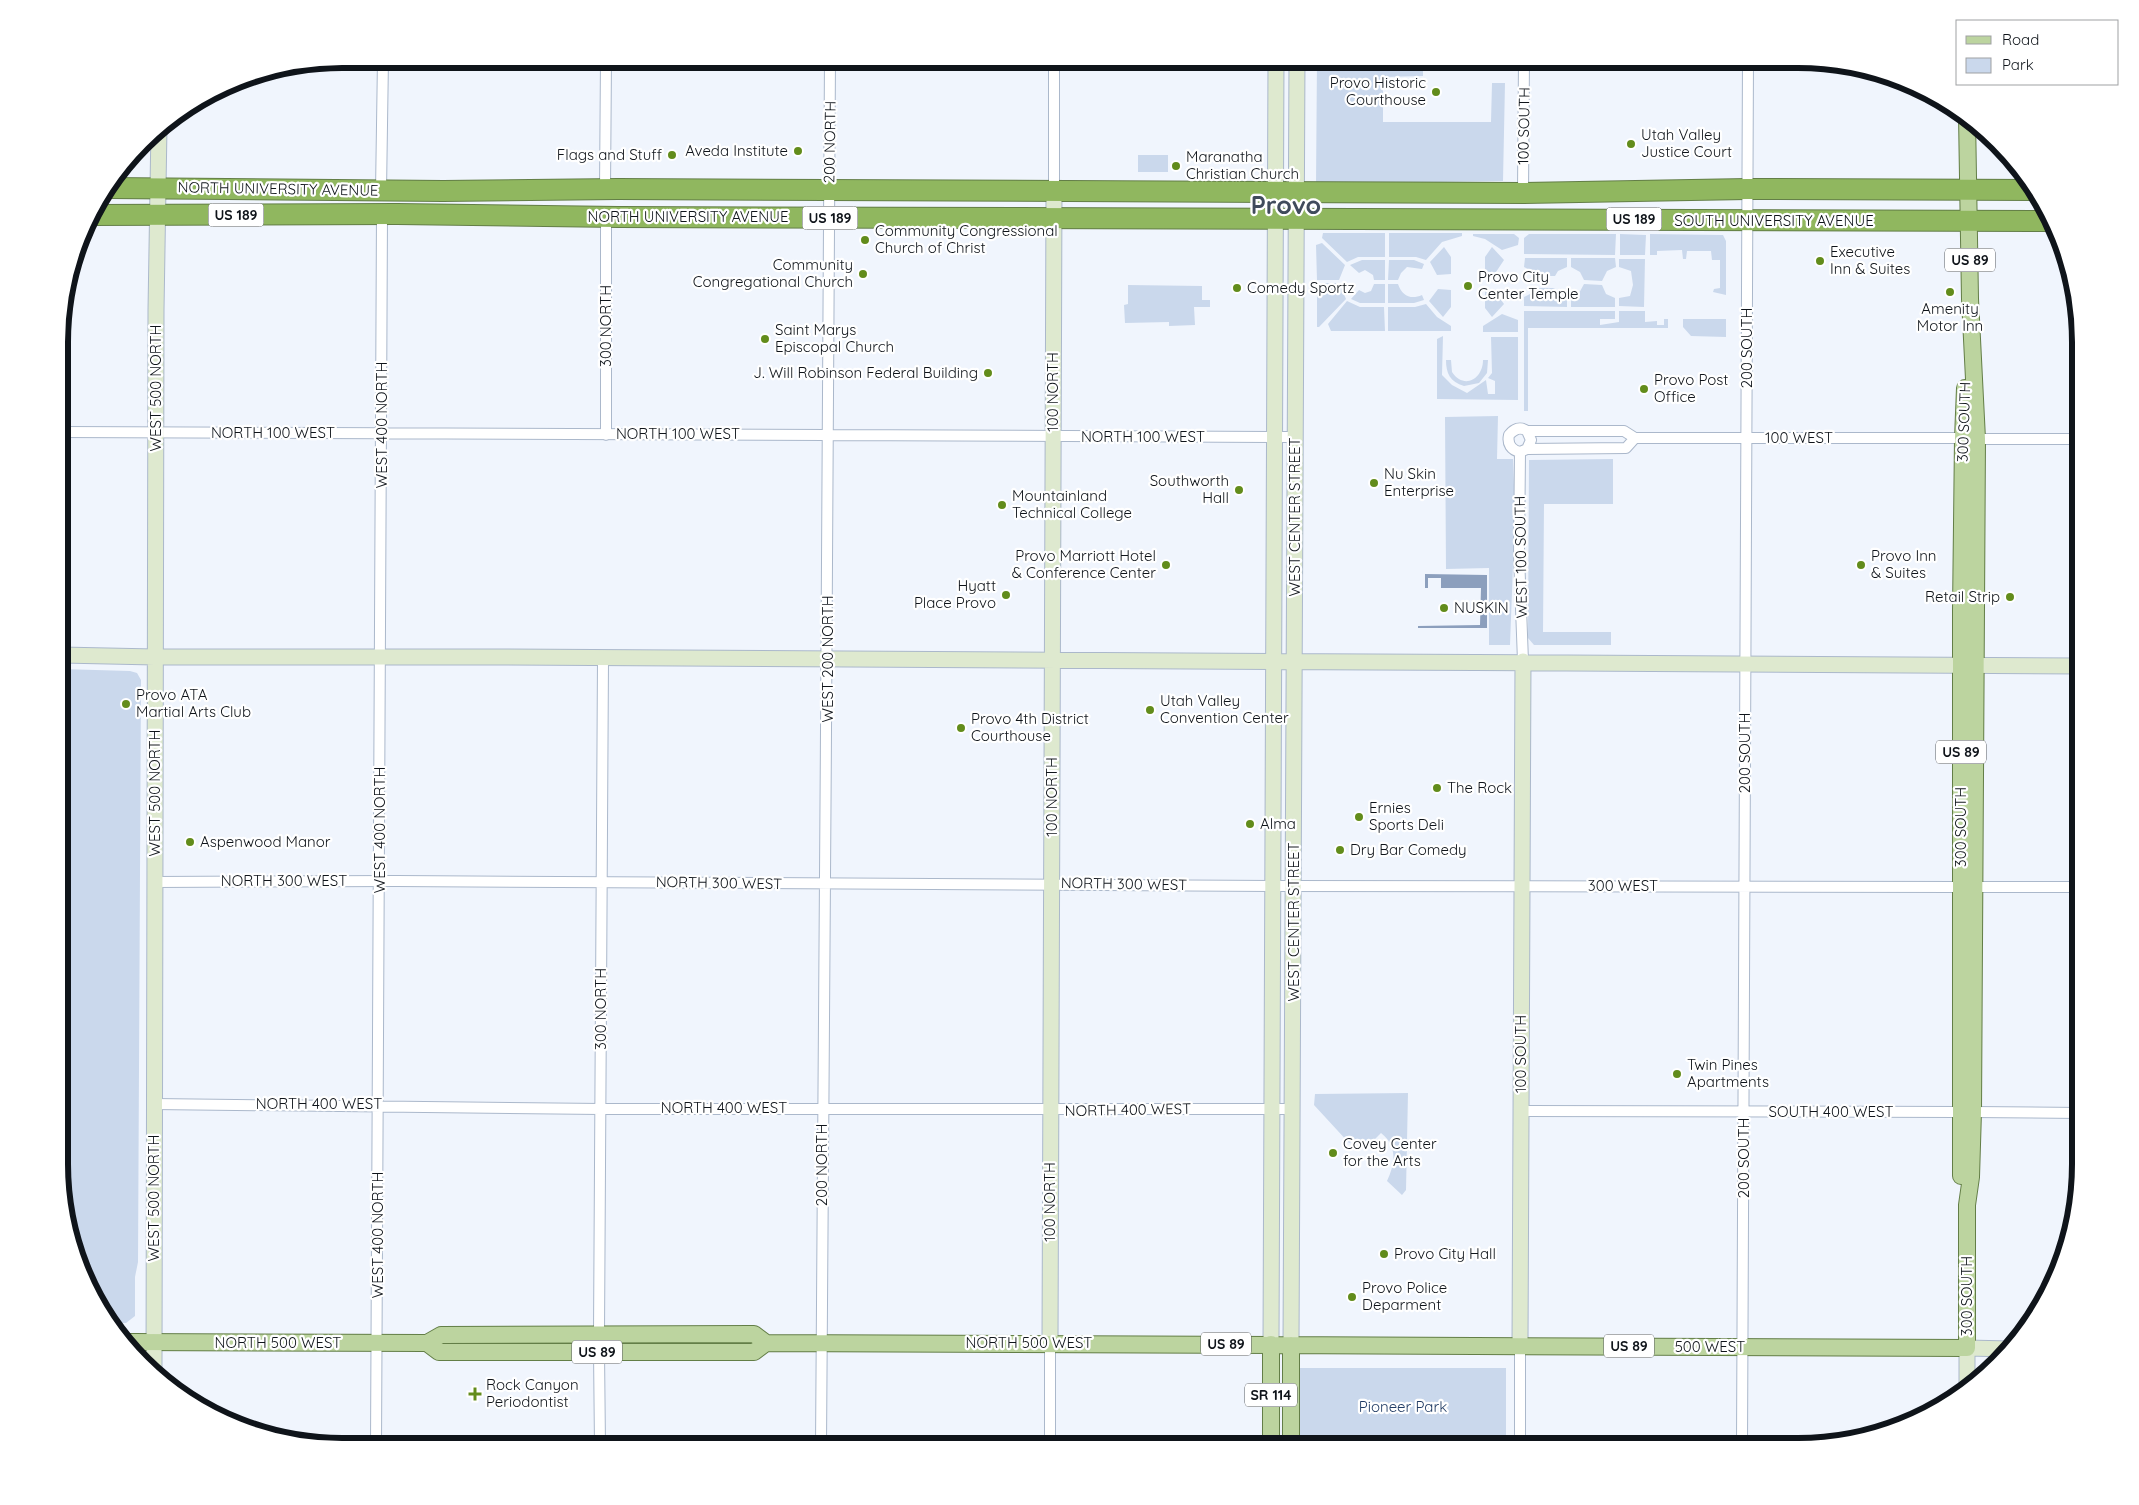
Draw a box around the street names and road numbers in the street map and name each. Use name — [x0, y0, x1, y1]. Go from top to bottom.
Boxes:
street label: 100 SOUTH — [1513, 87, 1534, 165]
street label: 200 NORTH — [819, 101, 840, 183]
street label: NORTH UNIVERSITY AVENUE — [177, 177, 379, 200]
road number: US 189 — [208, 204, 264, 226]
street label: NORTH UNIVERSITY AVENUE — [588, 207, 788, 226]
road number: US 189 — [802, 207, 858, 230]
road number: US 189 — [1606, 208, 1662, 230]
street label: SOUTH UNIVERSITY AVENUE — [1674, 211, 1874, 230]
road number: US 89 — [1945, 248, 1995, 272]
street label: 300 NORTH — [596, 285, 615, 367]
street label: 200 SOUTH — [1737, 308, 1756, 388]
street label: WEST 500 NORTH — [146, 325, 165, 451]
street label: 100 NORTH — [1043, 352, 1062, 432]
street label: WEST 400 NORTH — [372, 362, 391, 488]
street label: 300 SOUTH — [1953, 382, 1974, 462]
street label: NORTH 100 WEST — [211, 423, 335, 442]
street label: NORTH 100 WEST — [616, 424, 740, 443]
street label: NORTH 100 WEST — [1081, 427, 1205, 446]
street label: 100 WEST — [1765, 428, 1833, 447]
street label: WEST CENTER STREET — [1285, 437, 1304, 597]
street label: WEST 100 SOUTH — [1510, 496, 1531, 618]
street label: WEST 200 NORTH — [818, 596, 837, 722]
street label: 200 SOUTH — [1735, 713, 1754, 793]
street label: WEST 500 NORTH — [145, 730, 164, 856]
road number: US 89 — [1936, 740, 1986, 764]
street label: 100 NORTH — [1042, 757, 1061, 837]
street label: WEST 400 NORTH — [370, 767, 389, 893]
street label: 300 SOUTH — [1951, 787, 1970, 867]
street label: WEST CENTER STREET — [1284, 842, 1303, 1002]
street label: NORTH 300 WEST — [221, 871, 347, 890]
street label: NORTH 300 WEST — [656, 872, 782, 893]
street label: NORTH 300 WEST — [1061, 873, 1187, 894]
street label: 300 WEST — [1588, 876, 1658, 895]
street label: 300 NORTH — [591, 968, 610, 1050]
street label: 100 SOUTH — [1511, 1015, 1530, 1093]
street label: NORTH 400 WEST — [256, 1094, 382, 1113]
street label: NORTH 400 WEST — [661, 1098, 787, 1117]
street label: NORTH 400 WEST — [1065, 1099, 1191, 1120]
street label: SOUTH 400 WEST — [1769, 1102, 1893, 1121]
street label: 200 SOUTH — [1734, 1118, 1753, 1198]
street label: 200 NORTH — [812, 1124, 831, 1206]
street label: WEST 500 NORTH — [144, 1135, 163, 1261]
street label: 100 NORTH — [1040, 1162, 1059, 1242]
street label: WEST 400 NORTH — [368, 1172, 387, 1298]
street label: 300 SOUTH — [1957, 1256, 1976, 1336]
road number: US 89 — [1201, 1332, 1251, 1356]
street label: NORTH 500 WEST — [215, 1333, 341, 1352]
street label: NORTH 500 WEST — [966, 1333, 1092, 1352]
road number: US 89 — [1604, 1334, 1654, 1358]
street label: 500 WEST — [1675, 1337, 1745, 1356]
road number: US 89 — [572, 1340, 622, 1364]
road number: SR 114 — [1245, 1384, 1297, 1406]

